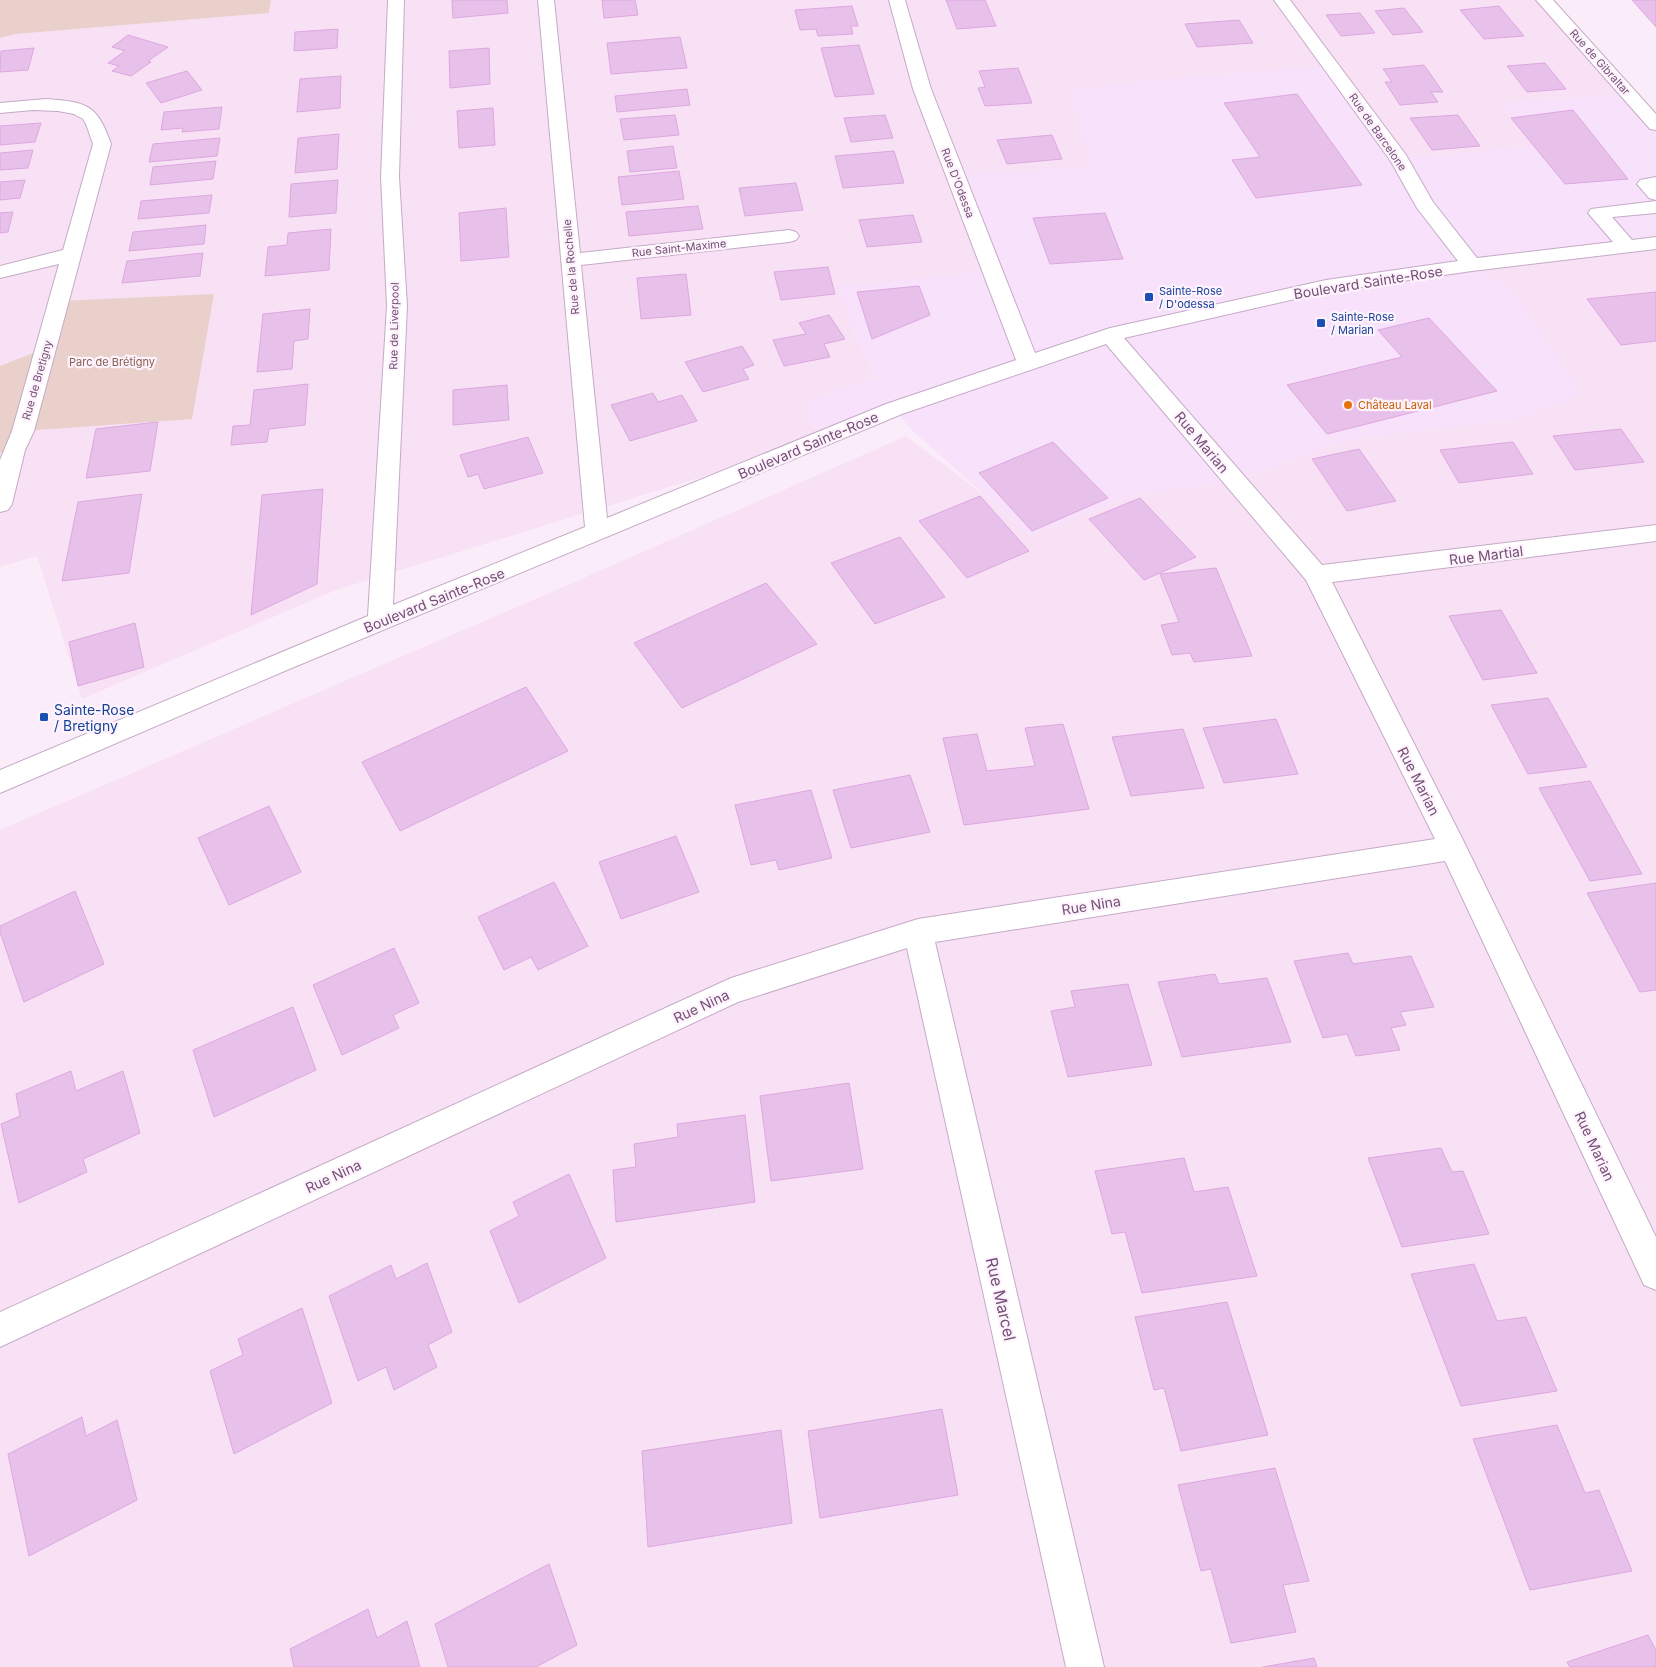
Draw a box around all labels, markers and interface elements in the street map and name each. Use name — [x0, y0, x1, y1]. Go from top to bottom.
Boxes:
street label: Rue de Gibraltar — [1567, 26, 1633, 98]
street label: Rue de Barcelone — [1346, 90, 1410, 174]
street label: Rue D'Odessa — [938, 146, 978, 220]
street label: Rue de la Rochelle — [560, 219, 582, 315]
street label: Rue Saint-Maxime — [631, 236, 727, 260]
street label: Boulevard Sainte-Rose — [1292, 262, 1444, 302]
street label: Rue de Liverpool — [386, 282, 402, 370]
place label: Sainte-Rose / D'odessa — [1159, 284, 1222, 311]
marker: Sainte-Rose / D'odessa — [1143, 291, 1155, 303]
place label: Sainte-Rose / Marian — [1331, 310, 1394, 337]
marker: Sainte-Rose / Marian — [1315, 317, 1327, 329]
street label: Rue de Bretigny — [19, 338, 55, 422]
park label: Parc de Brétigny — [69, 355, 155, 369]
place label: Château Laval — [1358, 398, 1432, 412]
marker: Château Laval — [1342, 399, 1354, 411]
street label: Boulevard Sainte-Rose — [735, 408, 881, 482]
street label: Rue Marian — [1171, 408, 1233, 476]
street label: Rue Martial — [1448, 542, 1524, 568]
street label: Boulevard Sainte-Rose — [361, 564, 507, 636]
place label: Sainte-Rose / Bretigny — [54, 701, 134, 734]
marker: Sainte-Rose / Bretigny — [38, 711, 50, 723]
street label: Rue Marian — [1394, 744, 1444, 818]
street label: Rue Nina — [1060, 892, 1122, 918]
street label: Rue Nina — [670, 986, 732, 1026]
street label: Rue Marian — [1571, 1108, 1619, 1184]
street label: Rue Nina — [302, 1156, 364, 1196]
street label: Rue Marcel — [982, 1255, 1020, 1343]

